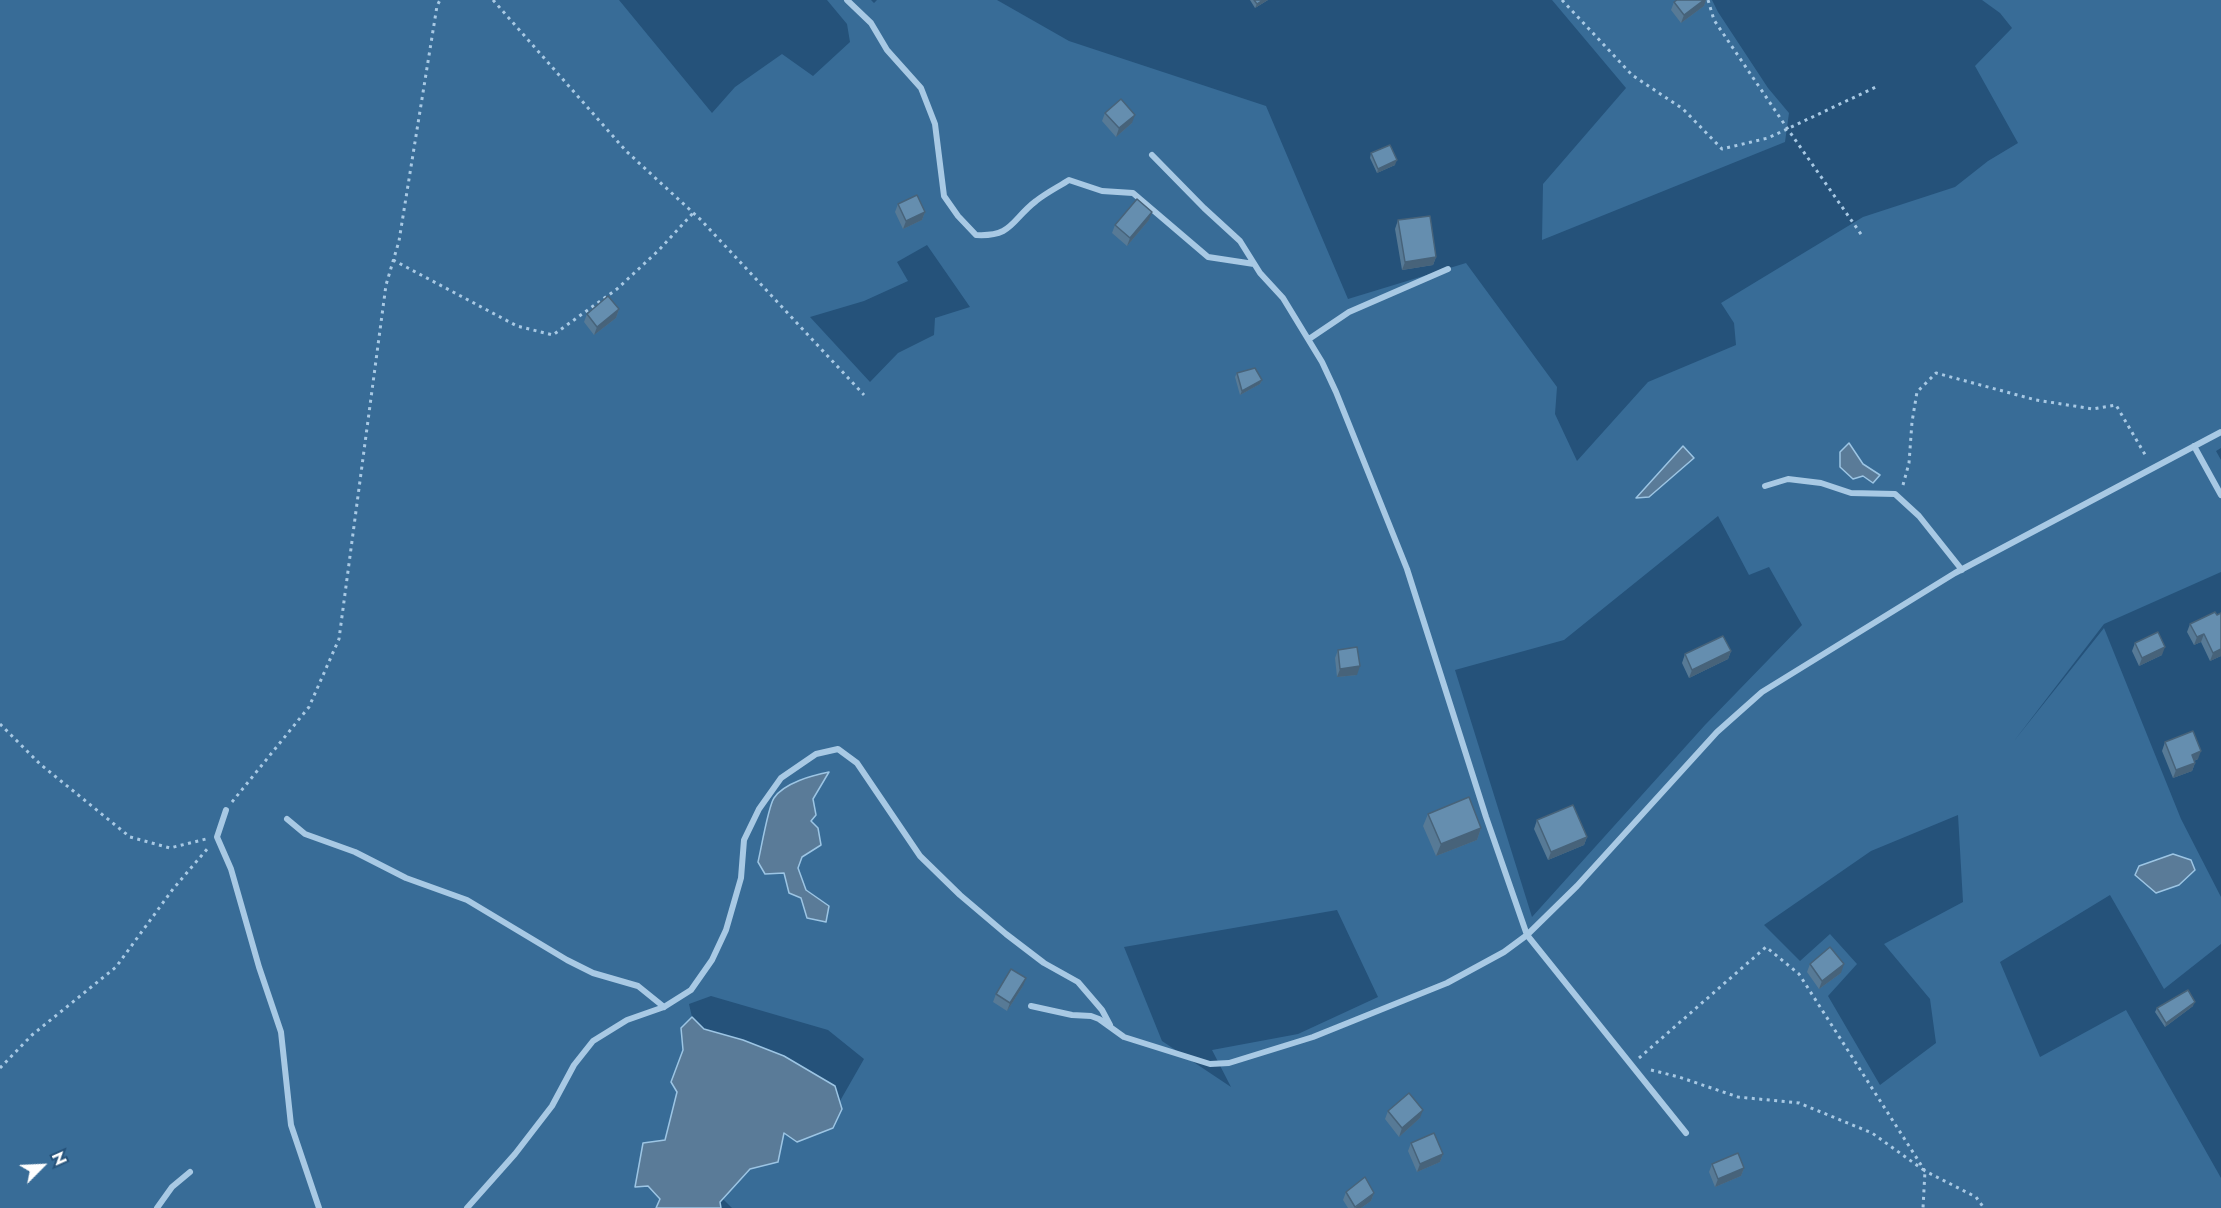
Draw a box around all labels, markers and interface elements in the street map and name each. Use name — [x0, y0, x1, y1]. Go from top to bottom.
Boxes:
north arrow — [12, 1136, 72, 1196]
text: N — [46, 1148, 72, 1169]

